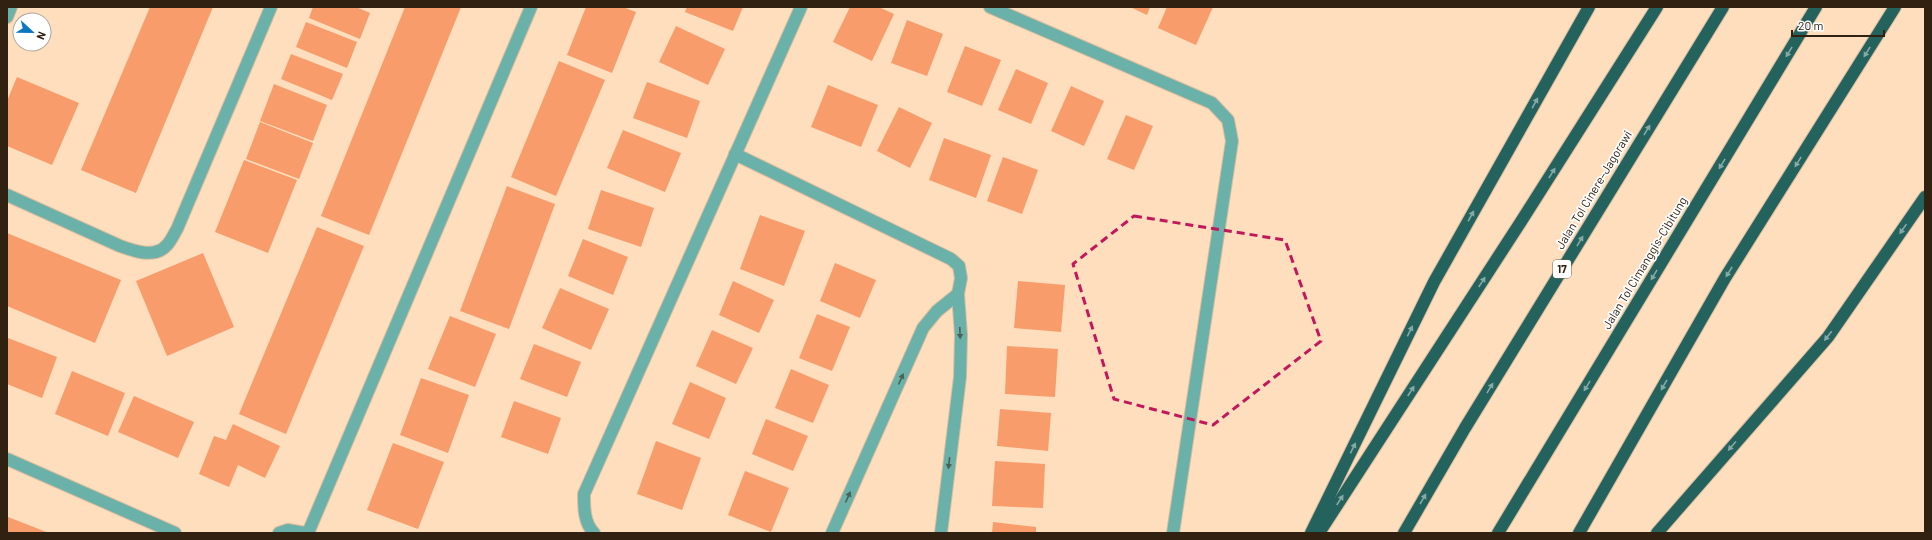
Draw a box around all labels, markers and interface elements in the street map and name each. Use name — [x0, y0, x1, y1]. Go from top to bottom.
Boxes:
north arrow — [12, 12, 52, 52]
scale bar — [1792, 12, 1884, 38]
text: 20 m — [1798, 18, 1824, 32]
text: N — [34, 30, 49, 42]
one-way arrow — [1785, 46, 1792, 58]
one-way arrow — [1864, 46, 1871, 58]
one-way arrow — [1531, 97, 1538, 109]
one-way arrow — [1644, 124, 1651, 136]
street label: Jalan Tol Cinere–Jagorawi — [1552, 128, 1634, 251]
one-way arrow — [1794, 157, 1802, 167]
one-way arrow — [1718, 158, 1725, 170]
one-way arrow — [1548, 168, 1556, 178]
street label: Jalan Tol Cimanggis–Cibitung — [1599, 194, 1689, 331]
one-way arrow — [1468, 210, 1475, 222]
one-way arrow — [1899, 224, 1907, 235]
one-way arrow — [1576, 235, 1583, 247]
road number: 17 — [1553, 260, 1571, 278]
one-way arrow — [1725, 267, 1733, 277]
one-way arrow — [1651, 269, 1658, 281]
one-way arrow — [1478, 277, 1486, 288]
one-way arrow — [1407, 325, 1413, 337]
one-way arrow — [957, 327, 964, 339]
one-way arrow — [1824, 330, 1832, 341]
one-way arrow — [898, 373, 904, 384]
one-way arrow — [1660, 379, 1667, 391]
one-way arrow — [1583, 381, 1591, 391]
one-way arrow — [1486, 383, 1494, 393]
one-way arrow — [1407, 386, 1415, 396]
one-way arrow — [1728, 441, 1737, 452]
one-way arrow — [1350, 442, 1356, 453]
one-way arrow — [946, 457, 953, 469]
one-way arrow — [845, 492, 851, 503]
one-way arrow — [1420, 493, 1427, 505]
one-way arrow — [1336, 495, 1344, 505]

